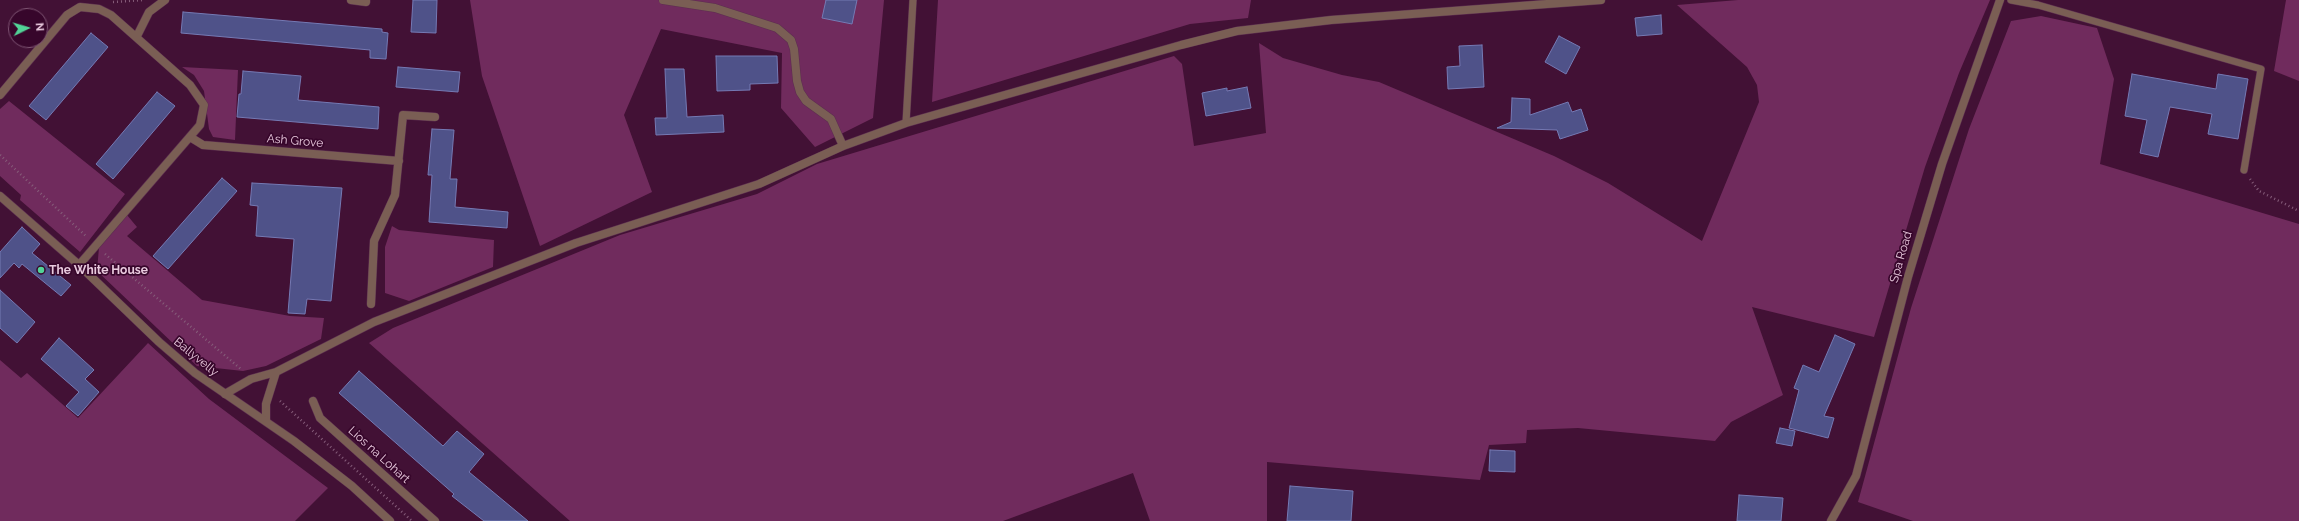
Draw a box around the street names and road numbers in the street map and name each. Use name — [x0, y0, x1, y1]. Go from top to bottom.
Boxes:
street label: Ash Grove — [266, 131, 324, 151]
street label: Spa Road — [1887, 230, 1915, 284]
street label: Ballyvelly — [171, 335, 221, 379]
street label: Lios na Lohart — [345, 424, 413, 486]

